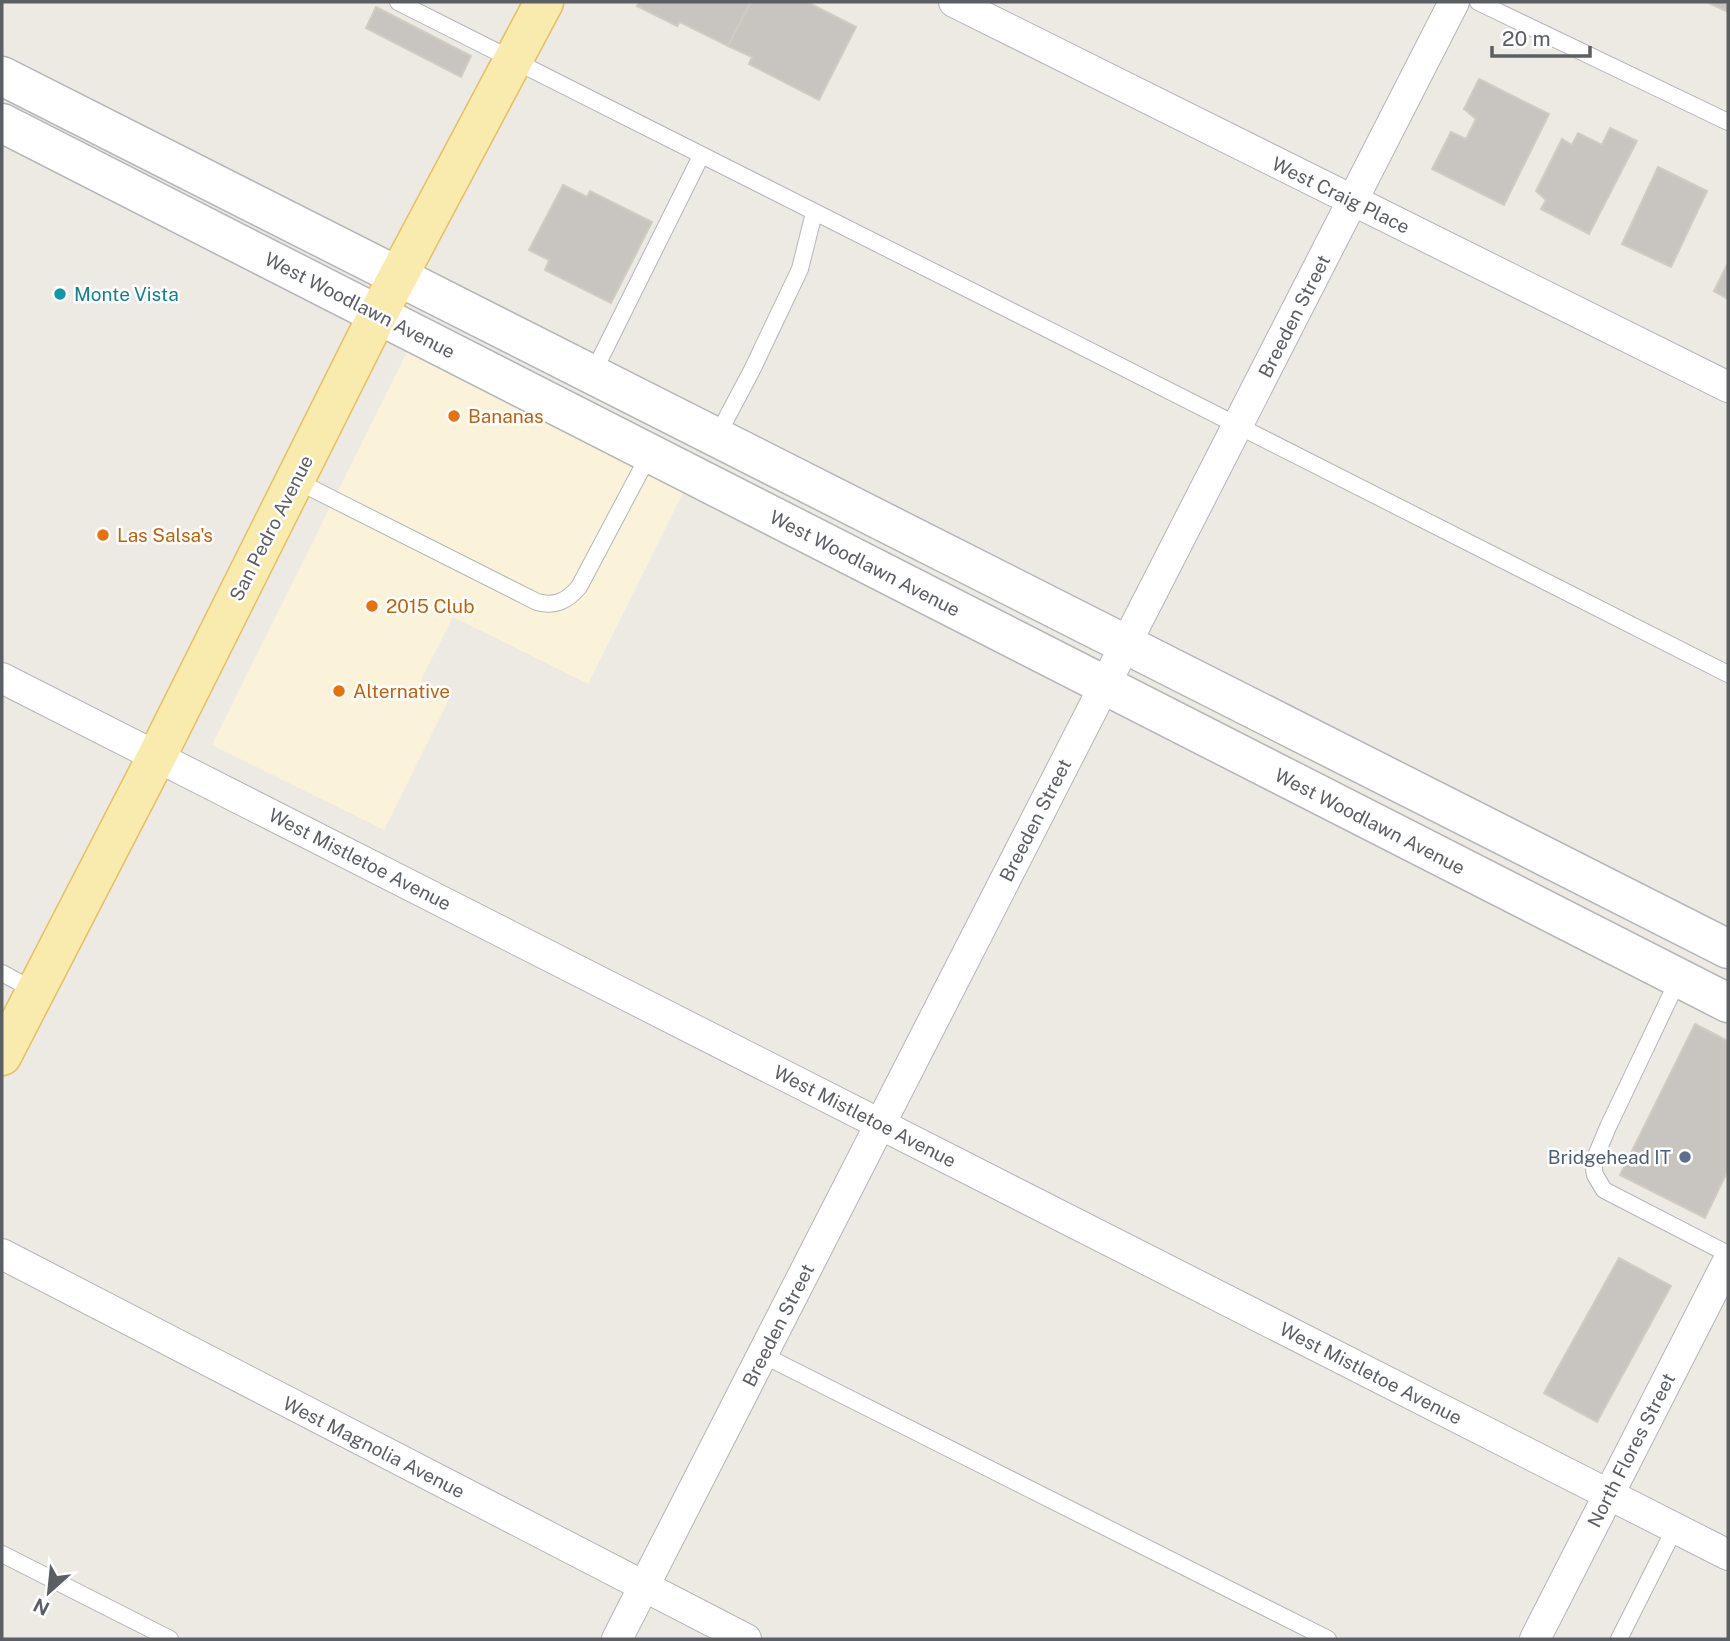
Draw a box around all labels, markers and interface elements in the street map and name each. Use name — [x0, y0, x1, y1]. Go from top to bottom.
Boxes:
scale bar — [1492, 14, 1590, 58]
text: 20 m — [1502, 26, 1551, 51]
street label: West Craig Place — [1269, 152, 1413, 238]
street label: West Woodlawn Avenue — [261, 247, 459, 363]
street label: Breeden Street — [1254, 251, 1334, 381]
place label: Monte Vista — [74, 283, 179, 305]
marker: Monte Vista — [52, 286, 68, 302]
place label: Bananas — [468, 405, 544, 427]
marker: Bananas — [446, 408, 462, 424]
street label: San Pedro Avenue — [225, 451, 317, 605]
street label: West Woodlawn Avenue — [766, 505, 964, 621]
place label: Las Salsa's — [117, 524, 213, 546]
marker: Las Salsa's — [95, 527, 111, 543]
place label: 2015 Club — [386, 595, 475, 617]
marker: 2015 Club — [364, 598, 380, 614]
place label: Alternative — [353, 680, 450, 702]
marker: Alternative — [331, 683, 347, 699]
street label: Breeden Street — [995, 755, 1075, 885]
street label: West Woodlawn Avenue — [1271, 763, 1469, 879]
street label: West Mistletoe Avenue — [265, 803, 455, 915]
street label: West Mistletoe Avenue — [770, 1060, 960, 1172]
place label: Bridgehead IT — [1548, 1146, 1671, 1168]
marker: Bridgehead IT — [1677, 1149, 1693, 1165]
street label: Breeden Street — [738, 1260, 818, 1390]
street label: West Mistletoe Avenue — [1276, 1317, 1466, 1429]
street label: North Flores Street — [1583, 1369, 1679, 1531]
street label: West Magnolia Avenue — [279, 1392, 469, 1502]
north arrow — [14, 1557, 84, 1627]
text: N — [30, 1594, 53, 1620]

